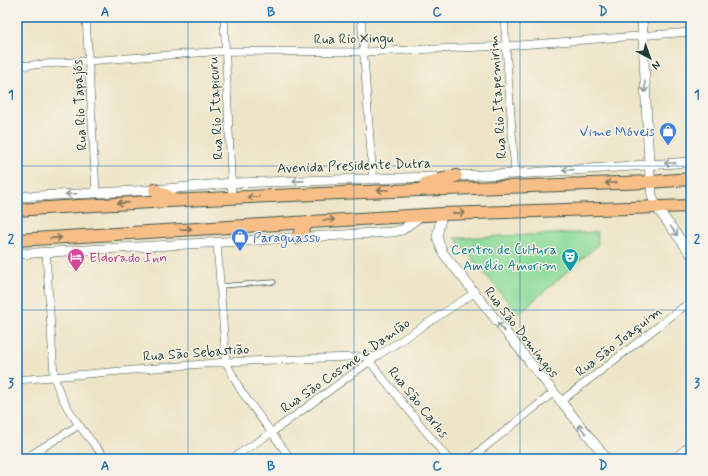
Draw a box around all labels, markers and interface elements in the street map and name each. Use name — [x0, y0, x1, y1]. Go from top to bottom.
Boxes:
text: A — [101, 4, 109, 21]
text: B — [267, 4, 276, 21]
text: C — [432, 4, 442, 21]
text: D — [599, 4, 608, 21]
street label: Rua Rio Xingu — [313, 29, 395, 50]
street label: Rua Rio Itapemirim — [485, 34, 511, 159]
north arrow — [630, 38, 670, 78]
street label: Rua Rio Itapicuru — [204, 55, 228, 160]
text: N — [649, 57, 663, 72]
street label: Rua Rio Tapajós — [69, 59, 91, 151]
one-way arrow — [642, 80, 649, 93]
text: 1 — [8, 87, 14, 104]
text: 1 — [694, 87, 700, 104]
shop icon: Vime Móveis — [658, 121, 678, 146]
place label: Vime Móveis — [580, 123, 655, 141]
street label: Avenida Presidente Dutra — [277, 154, 431, 178]
one-way arrow — [664, 159, 677, 166]
one-way arrow — [562, 167, 575, 174]
one-way arrow — [292, 178, 305, 185]
one-way arrow — [605, 179, 618, 187]
one-way arrow — [377, 187, 390, 194]
one-way arrow — [65, 190, 78, 197]
one-way arrow — [247, 193, 260, 200]
one-way arrow — [117, 200, 130, 207]
one-way arrow — [452, 210, 465, 217]
one-way arrow — [322, 217, 335, 224]
one-way arrow — [179, 225, 192, 232]
one-way arrow — [670, 225, 678, 236]
shop icon: Paraguassu — [230, 227, 250, 252]
place label: Paraguassu — [253, 229, 320, 248]
text: 2 — [8, 231, 15, 248]
text: 2 — [694, 231, 701, 248]
one-way arrow — [49, 234, 62, 241]
place label: Centro de Cultura Amélio Amorim — [451, 241, 557, 275]
hotel icon: Eldorado Inn — [66, 247, 86, 272]
theatre icon: Centro de Cultura Amélio Amorim — [560, 247, 580, 272]
place label: Eldorado Inn — [89, 249, 167, 267]
street label: Rua São Domingos — [480, 283, 562, 382]
street label: Rua São Joaquim — [572, 303, 665, 381]
street label: Rua São Cosme e Damião — [277, 314, 414, 417]
one-way arrow — [497, 322, 505, 333]
street label: Rua São Sebastião — [142, 340, 250, 366]
street label: Rua São Carlos — [384, 363, 453, 442]
text: 3 — [8, 375, 14, 392]
text: 3 — [694, 375, 700, 392]
one-way arrow — [578, 423, 587, 434]
text: A — [101, 458, 109, 475]
text: B — [267, 458, 276, 475]
text: C — [432, 458, 442, 475]
text: D — [599, 458, 608, 475]

